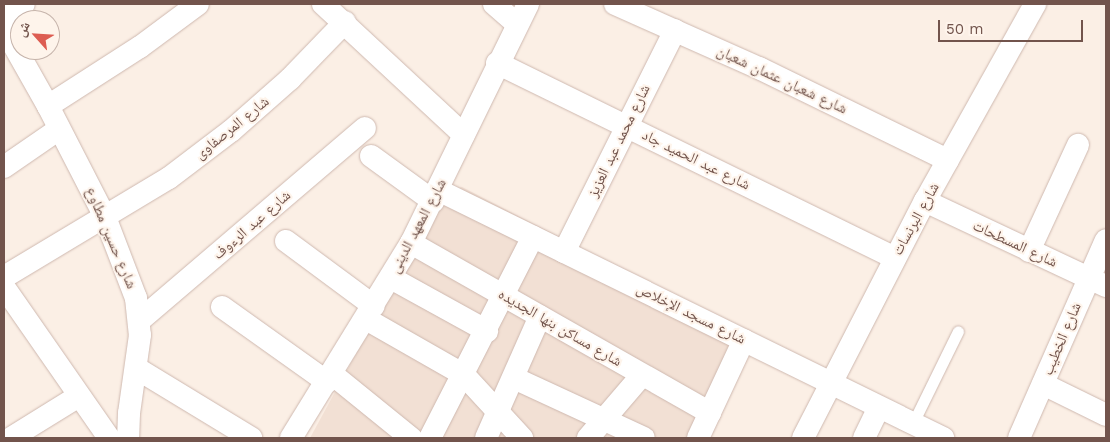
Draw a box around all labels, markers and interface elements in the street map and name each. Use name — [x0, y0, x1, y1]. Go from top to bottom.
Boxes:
north arrow — [10, 10, 60, 60]
scale bar — [940, 10, 1085, 42]
text: ش — [12, 19, 33, 39]
text: 50 m — [946, 20, 983, 38]
street label: شارع شعبان عثمان شعبان — [714, 42, 850, 118]
street label: شارع محمد عبد العزيز — [584, 82, 654, 200]
street label: شارع المرصفاوى — [191, 93, 273, 163]
street label: شارع عبد الحميد جاد — [639, 126, 753, 194]
street label: شارع المعهد الدينى — [386, 176, 450, 276]
street label: شارع البرنسات — [889, 180, 943, 258]
street label: شارع حسين مطاوع — [82, 185, 140, 291]
street label: شارع عبد الرءوف — [210, 186, 294, 264]
street label: شارع المسطحات — [970, 217, 1060, 271]
street label: شارع مسجد الإخلاص — [634, 280, 748, 348]
street label: شارع مساكن بنها الجديده — [495, 285, 625, 371]
street label: شارع الخطيب — [1039, 300, 1085, 378]

